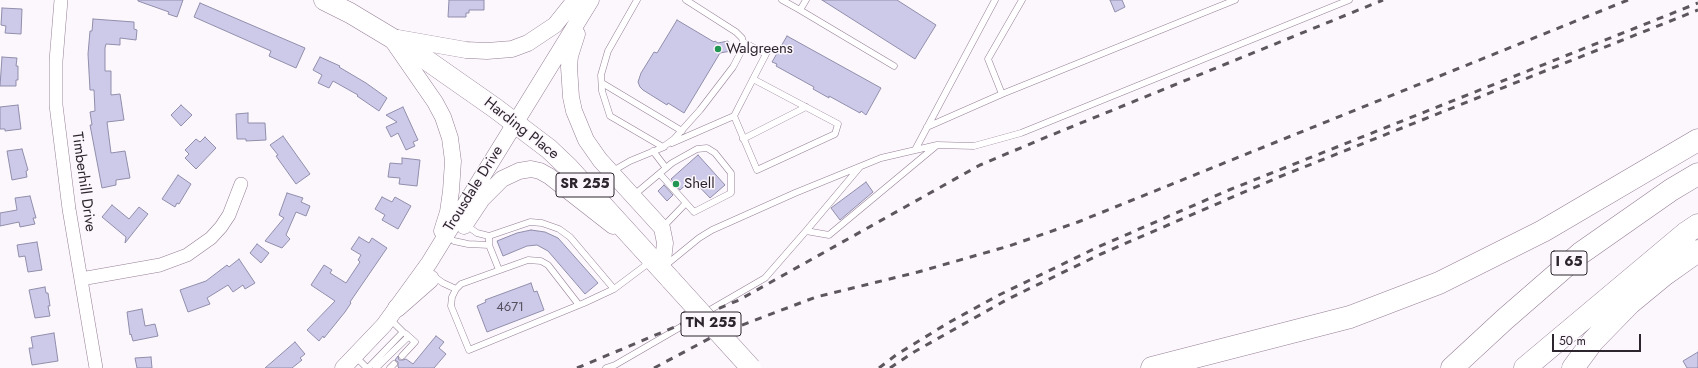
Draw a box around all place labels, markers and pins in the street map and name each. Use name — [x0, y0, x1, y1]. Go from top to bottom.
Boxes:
place label: Walgreens — [726, 40, 793, 58]
marker: Walgreens — [713, 44, 723, 54]
place label: Shell — [684, 175, 715, 193]
marker: Shell — [671, 179, 681, 189]

